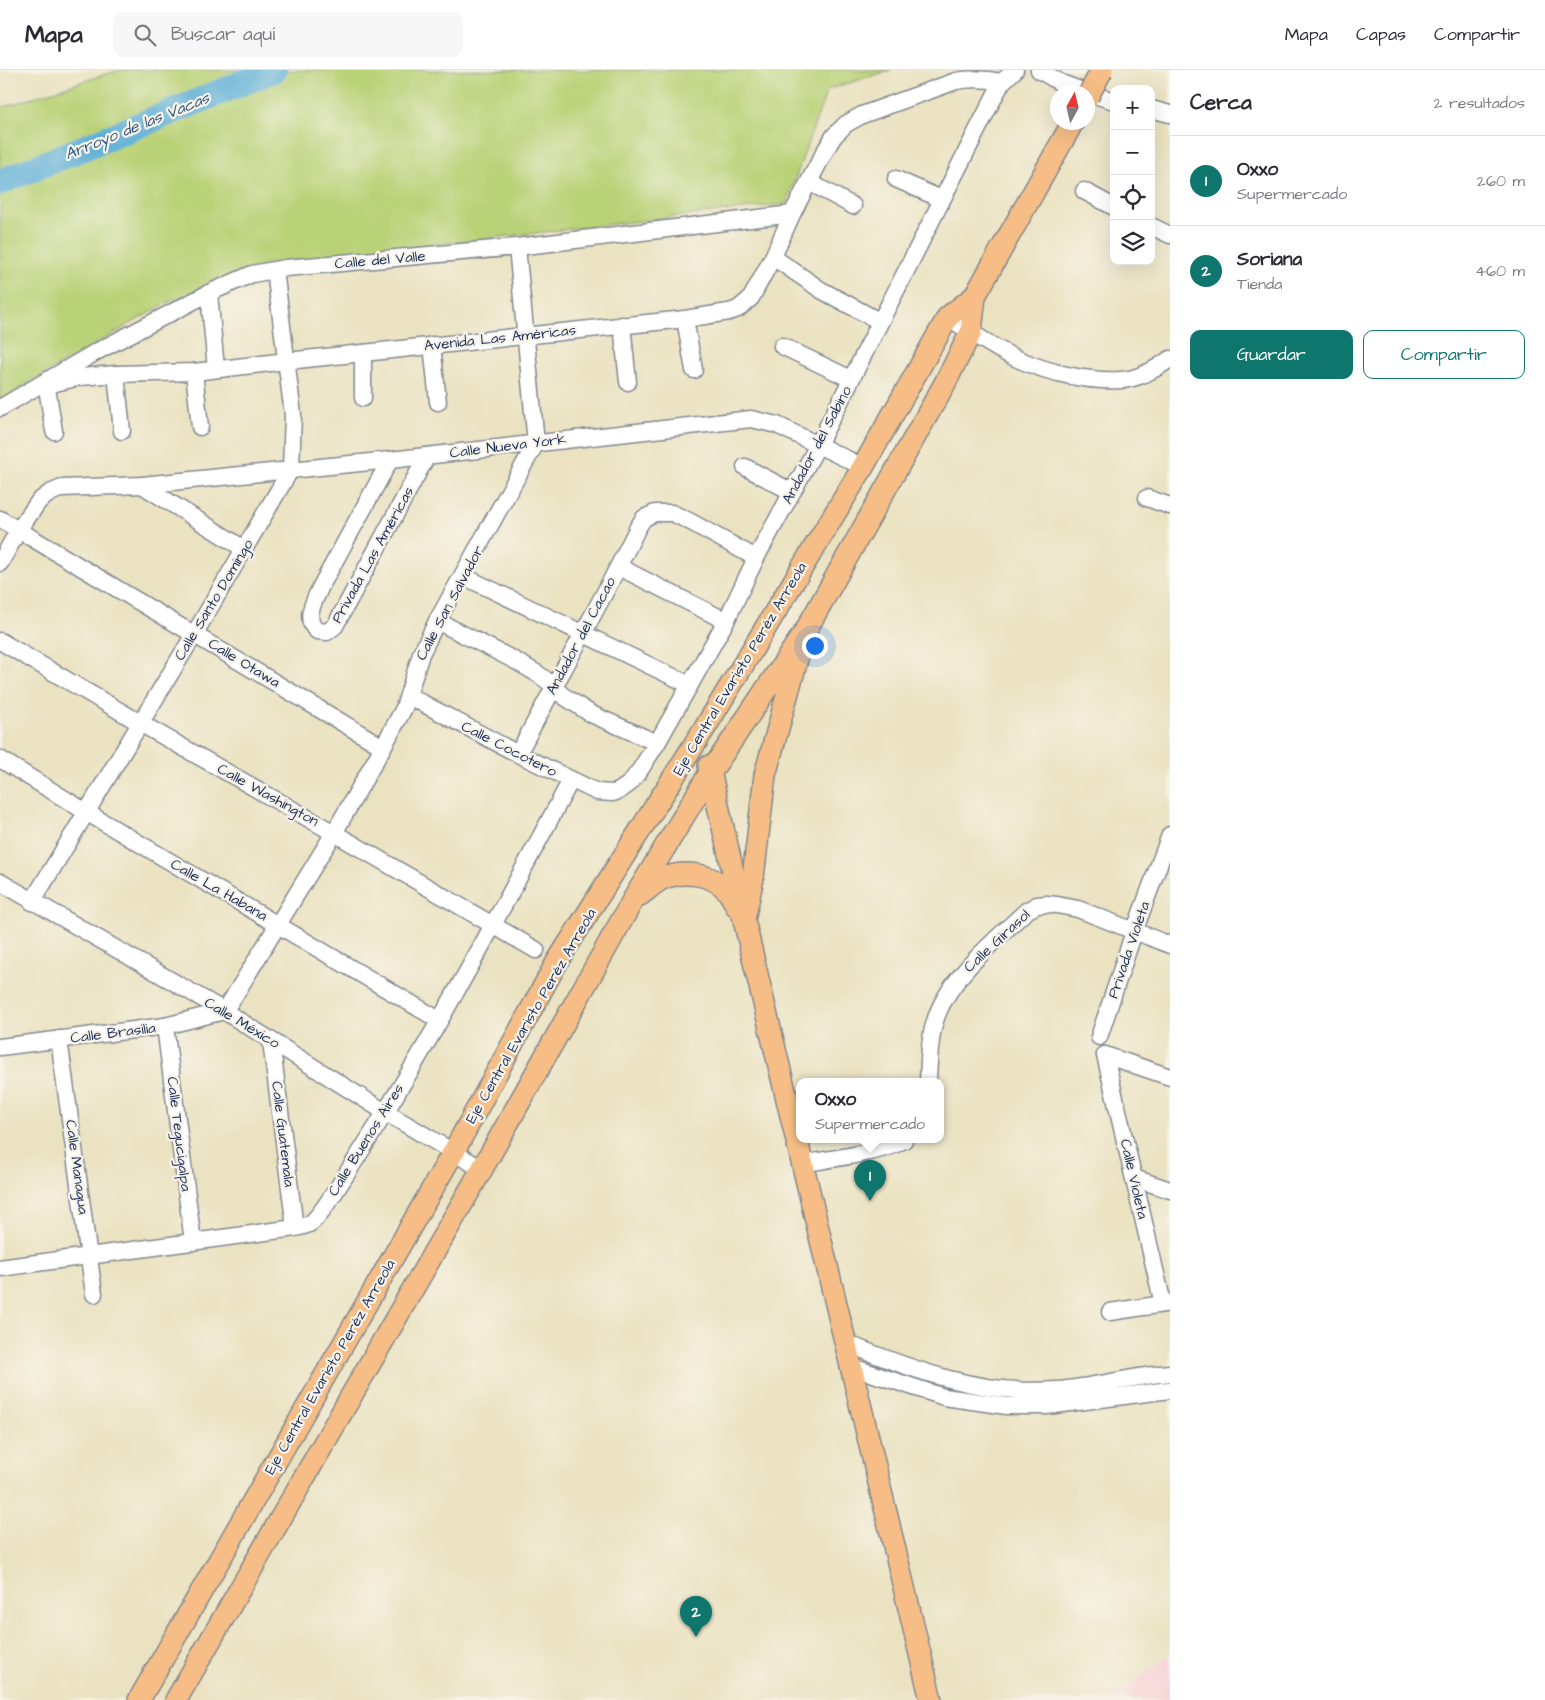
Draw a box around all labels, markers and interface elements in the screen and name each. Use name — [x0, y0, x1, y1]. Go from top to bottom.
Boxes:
search box — [113, 12, 463, 57]
text: Mapa — [25, 18, 83, 52]
icon: search — [131, 21, 159, 49]
text: Buscar aquí — [171, 21, 275, 48]
text: Mapa — [1285, 22, 1328, 47]
text: Capas — [1356, 22, 1406, 47]
text: Compartir — [1434, 22, 1520, 47]
north arrow — [1050, 85, 1095, 130]
map controls — [1110, 85, 1155, 265]
button: + — [1110, 85, 1155, 130]
water label: Arroyo de las Vacas — [62, 87, 214, 166]
text: Cerca — [1190, 88, 1252, 117]
text: 2 resultados — [1433, 92, 1525, 114]
button: − — [1110, 130, 1155, 175]
text: Oxxo — [1237, 156, 1278, 183]
text: 1 — [1205, 170, 1207, 192]
text: 260 m — [1477, 170, 1525, 192]
button: locate — [1110, 175, 1155, 220]
text: Supermercado — [1237, 183, 1347, 205]
button: layers — [1110, 220, 1155, 265]
street label: Calle del Valle — [334, 246, 426, 274]
text: Soriana — [1237, 246, 1302, 273]
text: 2 — [1201, 260, 1211, 282]
text: 460 m — [1475, 260, 1525, 282]
text: Tienda — [1237, 273, 1282, 295]
street label: Avenida Las Américas — [423, 320, 578, 356]
button: Guardar — [1190, 330, 1353, 379]
button: Compartir — [1363, 330, 1525, 379]
street label: Andador del Sabino — [777, 382, 857, 508]
street label: Calle Nueva York — [448, 428, 568, 464]
street label: Privada Las Américas — [327, 483, 419, 627]
street label: Calle Santo Domingo — [169, 535, 260, 665]
street label: Calle San Salvador — [411, 542, 489, 664]
street label: Eje Central Evaristo Peréz Arreola — [668, 558, 812, 780]
street label: Andador del Cacao — [541, 573, 621, 699]
street label: Calle Otawa — [204, 633, 284, 693]
your location — [802, 633, 828, 659]
street label: Calle Cocotero — [457, 716, 561, 782]
street label: Calle Washington — [213, 758, 323, 833]
street label: Calle La Habana — [167, 854, 272, 927]
street label: Privada Violeta — [1103, 898, 1156, 1001]
street label: Eje Central Evaristo Peréz Arreola — [461, 904, 602, 1127]
street label: Calle Girasol — [959, 905, 1035, 977]
street label: Calle México — [200, 992, 284, 1054]
street label: Calle Brasilia — [69, 1017, 157, 1049]
street label: Calle Tegucigalpa — [161, 1075, 196, 1193]
popup — [796, 1078, 944, 1143]
street label: Calle Buenos Aires — [323, 1079, 409, 1200]
street label: Calle Guatemala — [266, 1080, 300, 1188]
text: Oxxo — [815, 1086, 856, 1113]
text: Supermercado — [815, 1113, 925, 1135]
street label: Calle Managua — [59, 1118, 94, 1216]
street label: Calle Violeta — [1115, 1137, 1153, 1221]
pin: 1 — [854, 1160, 886, 1201]
street label: Eje Central Evaristo Peréz Arreola — [260, 1255, 401, 1478]
pin: 2 — [680, 1596, 712, 1637]

